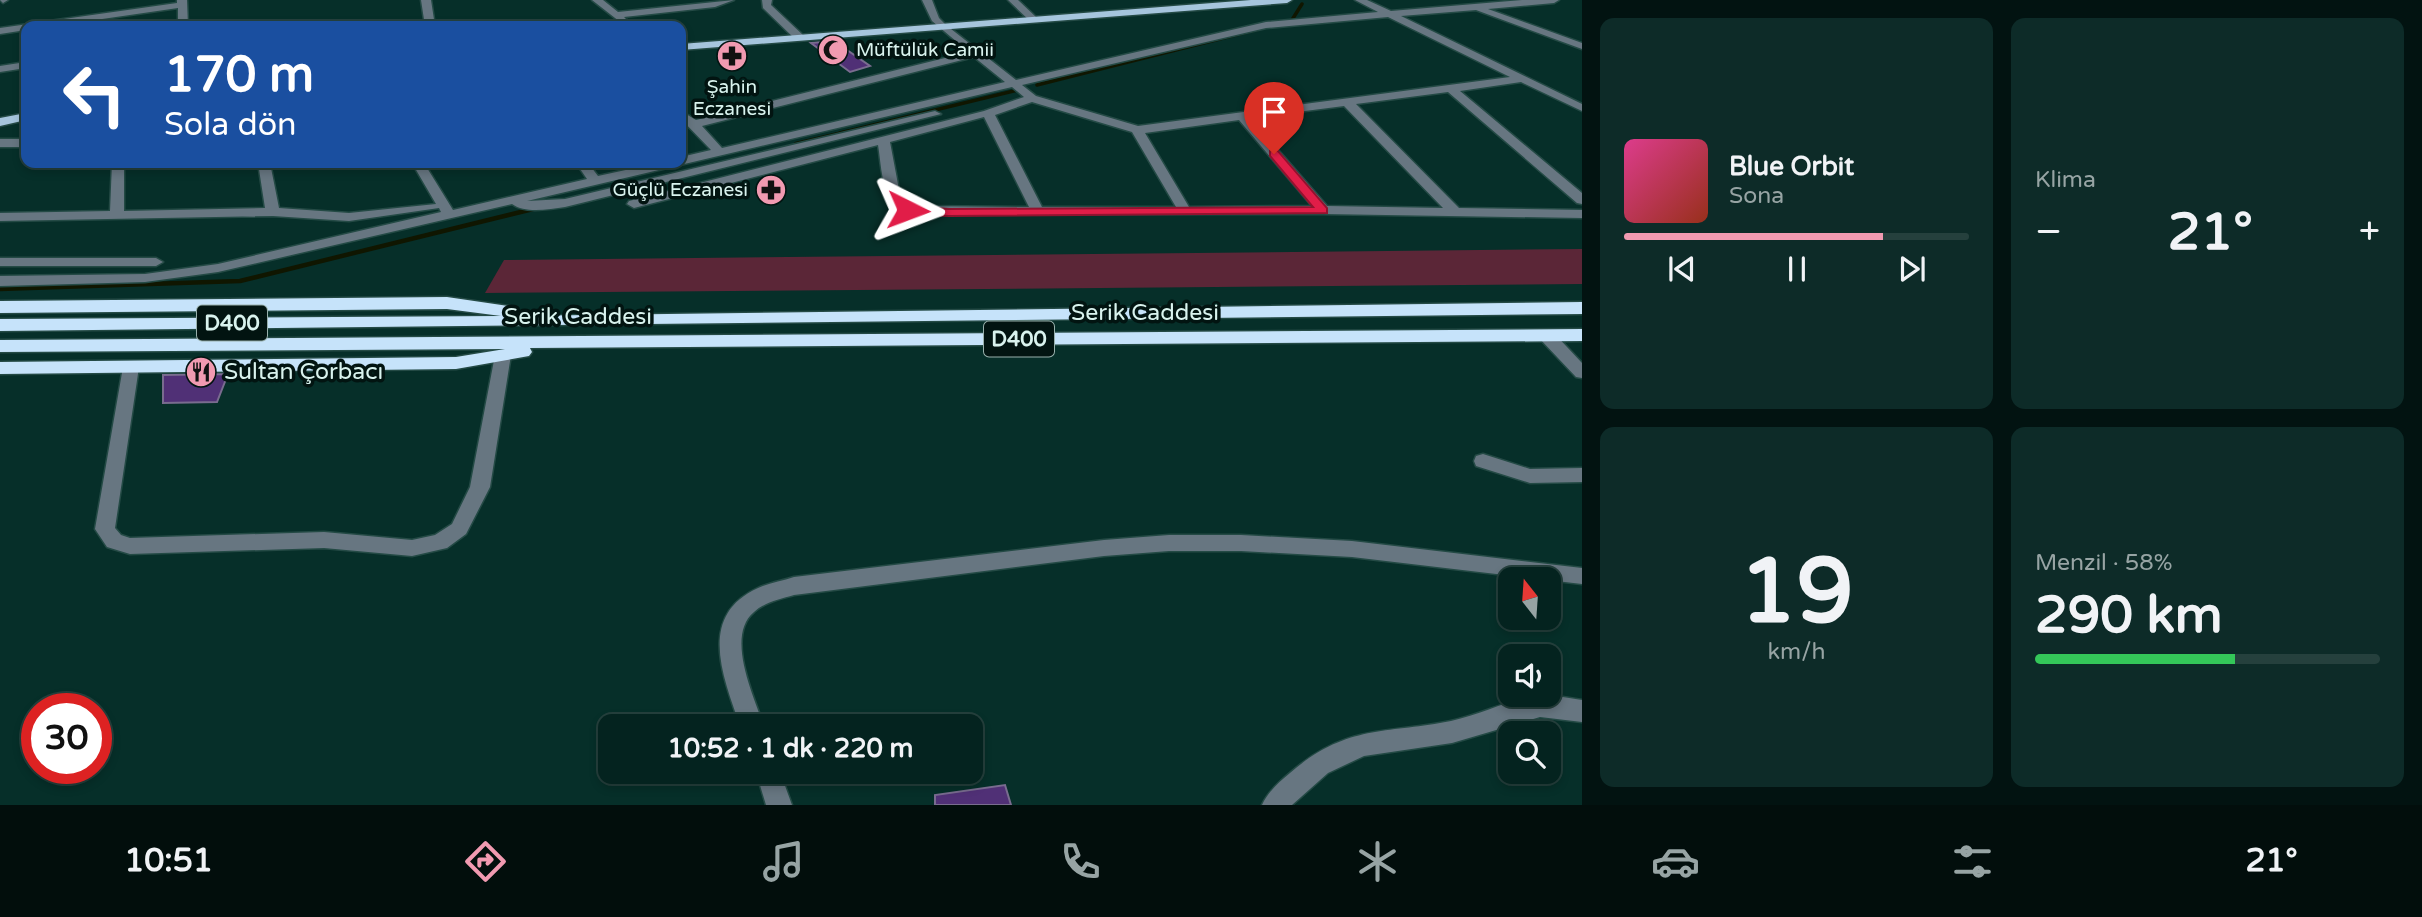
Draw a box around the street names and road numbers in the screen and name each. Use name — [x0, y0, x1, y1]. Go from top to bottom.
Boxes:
street label: Serik Caddesi — [1071, 299, 1219, 327]
street label: Serik Caddesi — [504, 303, 652, 331]
road number: D400 — [197, 306, 267, 340]
road number: D400 — [984, 322, 1054, 356]

